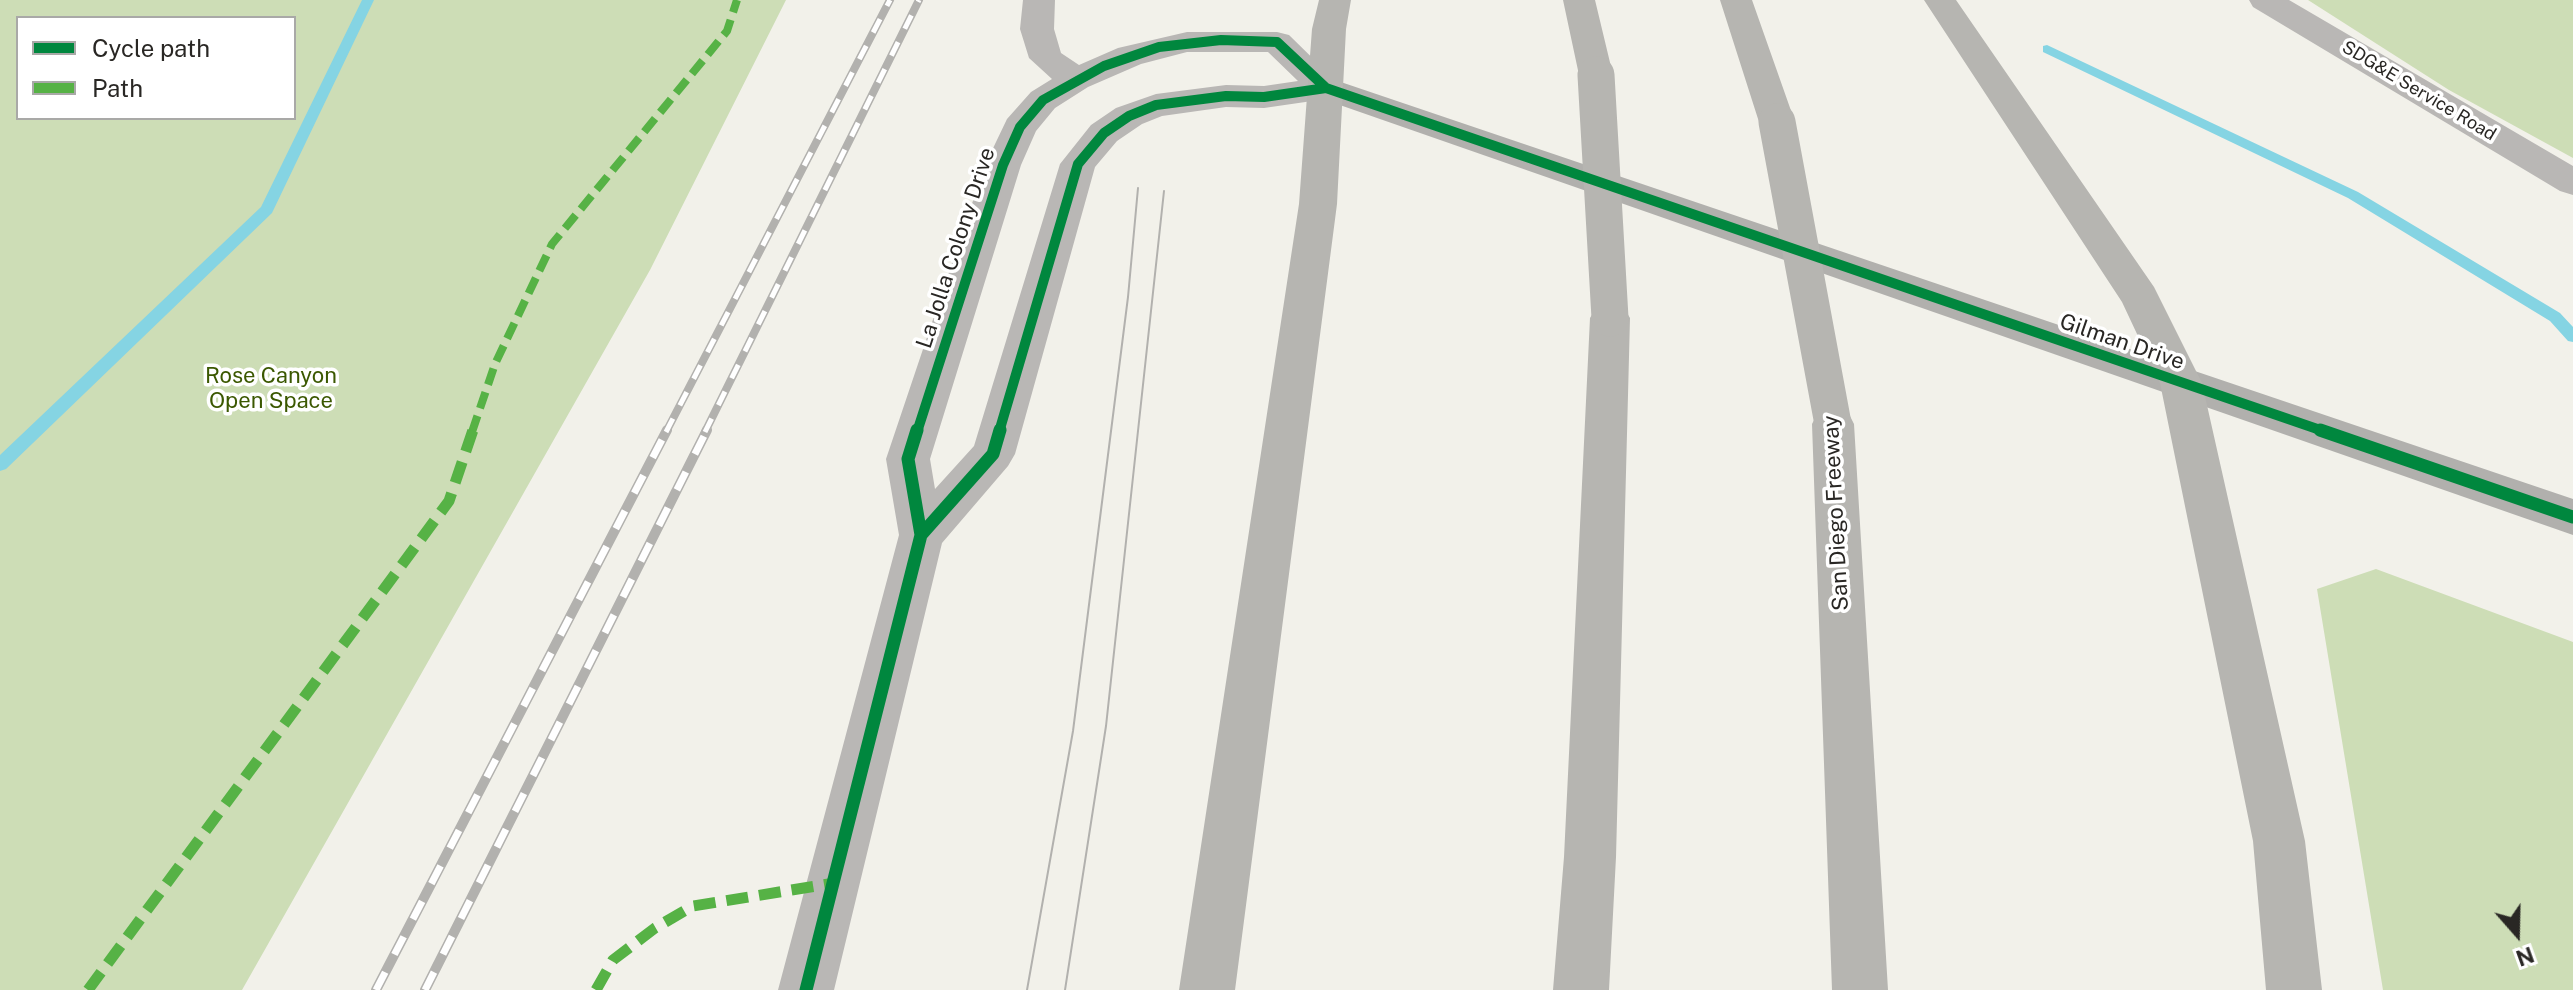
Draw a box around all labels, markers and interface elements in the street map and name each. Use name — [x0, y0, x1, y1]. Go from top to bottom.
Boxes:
legend — [16, 16, 296, 120]
text: Cycle path — [92, 34, 210, 62]
street label: SDG&E Service Road — [2338, 36, 2500, 146]
text: Path — [92, 74, 143, 102]
street label: La Jolla Colony Drive — [911, 144, 1001, 352]
street label: Gilman Drive — [2056, 308, 2188, 376]
park label: Rose Canyon Open Space — [205, 363, 337, 414]
street label: San Diego Freeway — [1818, 415, 1854, 611]
north arrow — [2477, 894, 2557, 974]
text: N — [2513, 941, 2538, 972]

